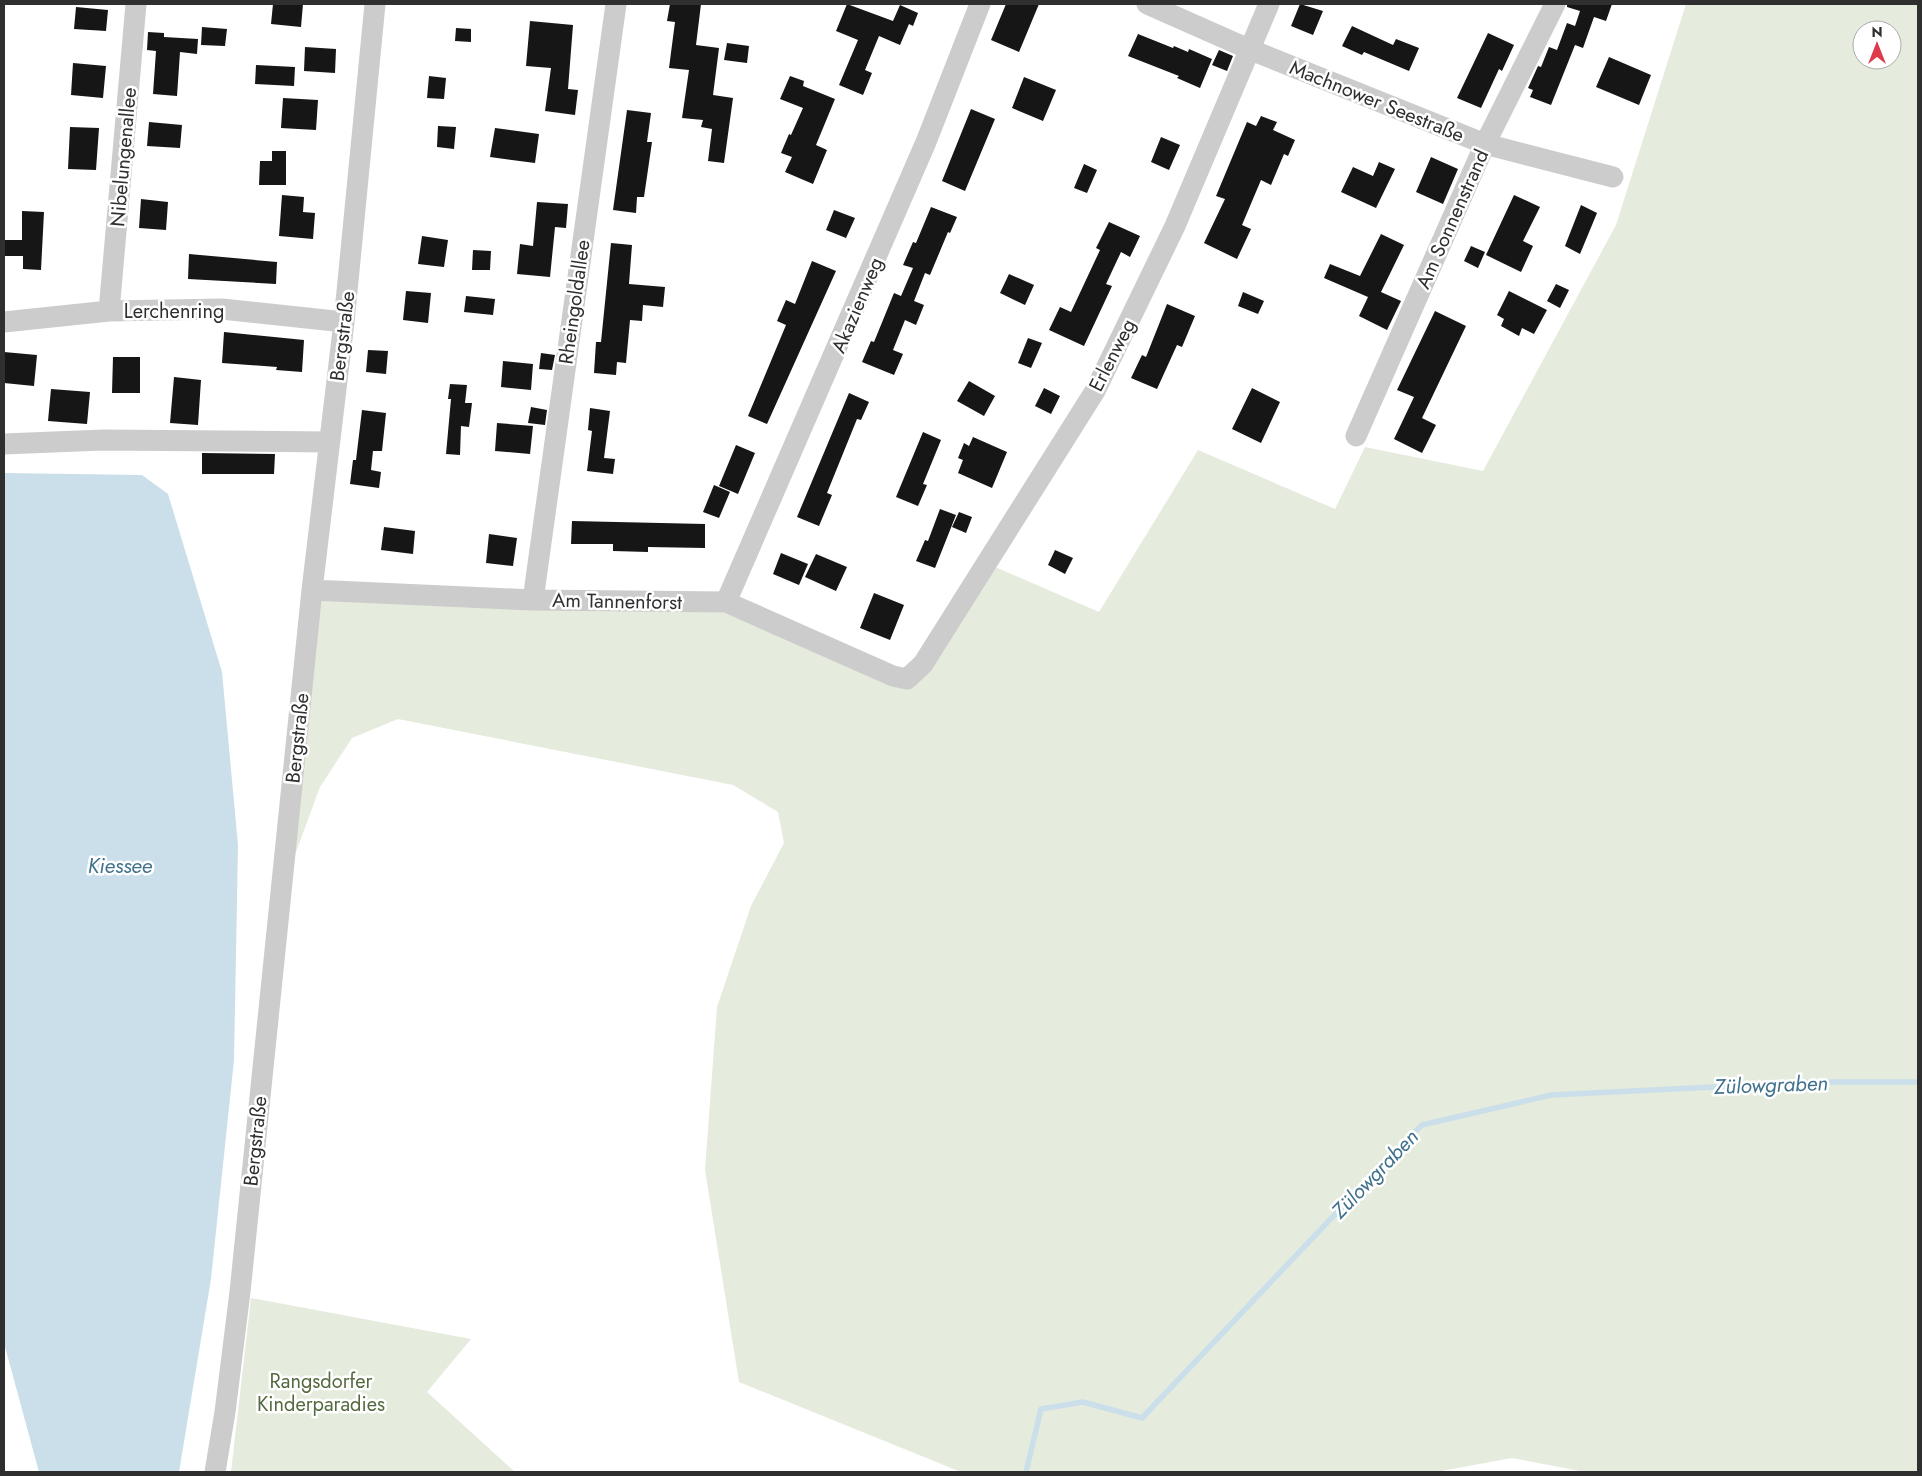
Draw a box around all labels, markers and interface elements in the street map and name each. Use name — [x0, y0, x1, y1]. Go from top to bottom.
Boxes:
north arrow — [1852, 20, 1902, 70]
text: N — [1871, 22, 1883, 42]
street label: Machnower Seestraße — [1285, 53, 1468, 150]
street label: Nibelungenallee — [103, 86, 144, 228]
street label: Am Sonnenstrand — [1409, 145, 1496, 293]
street label: Rheingoldallee — [551, 238, 598, 366]
street label: Akazienweg — [824, 253, 891, 358]
street label: Bergstraße — [323, 289, 362, 383]
street label: Lerchenring — [124, 297, 224, 326]
street label: Erlenweg — [1082, 314, 1143, 397]
street label: Am Tannenforst — [552, 586, 682, 617]
street label: Bergstraße — [278, 692, 317, 785]
water label: Kiessee — [88, 851, 153, 881]
water label: Zülowgraben — [1713, 1068, 1828, 1102]
street label: Bergstraße — [236, 1095, 275, 1188]
water label: Zülowgraben — [1324, 1123, 1425, 1226]
park label: Rangsdorfer Kinderparadies — [257, 1367, 385, 1419]

